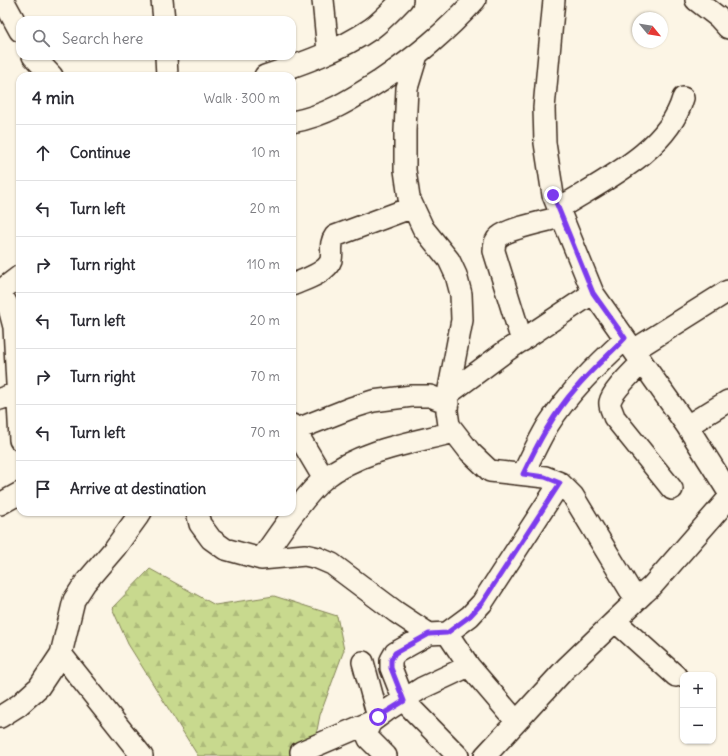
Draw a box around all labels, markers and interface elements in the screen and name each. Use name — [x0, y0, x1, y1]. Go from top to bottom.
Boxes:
north arrow — [632, 12, 668, 48]
search box — [16, 16, 296, 60]
icon: search — [30, 27, 52, 49]
text: Search here — [62, 29, 143, 48]
text: 4 min — [32, 87, 74, 109]
text: Walk · 300 m — [204, 90, 280, 107]
icon: ahead — [32, 142, 54, 164]
text: Continue — [70, 143, 131, 162]
text: 10 m — [252, 144, 280, 161]
route end — [544, 186, 562, 204]
icon: left — [32, 198, 54, 220]
text: Turn left — [70, 199, 125, 218]
text: 20 m — [250, 200, 280, 217]
icon: right — [32, 254, 54, 276]
text: Turn right — [70, 255, 135, 274]
text: 110 m — [247, 256, 280, 273]
icon: left — [32, 310, 54, 332]
text: Turn left — [70, 311, 125, 330]
text: 20 m — [250, 312, 280, 329]
icon: right — [32, 366, 54, 388]
text: Turn right — [70, 367, 135, 386]
text: 70 m — [251, 368, 280, 385]
icon: left — [32, 422, 54, 444]
text: Turn left — [70, 423, 125, 442]
text: 70 m — [251, 424, 280, 441]
icon: arrive — [32, 478, 54, 500]
text: Arrive at destination — [70, 479, 206, 498]
map controls — [680, 672, 716, 744]
button: + — [680, 672, 716, 708]
route start — [369, 708, 387, 726]
button: − — [680, 708, 716, 744]

